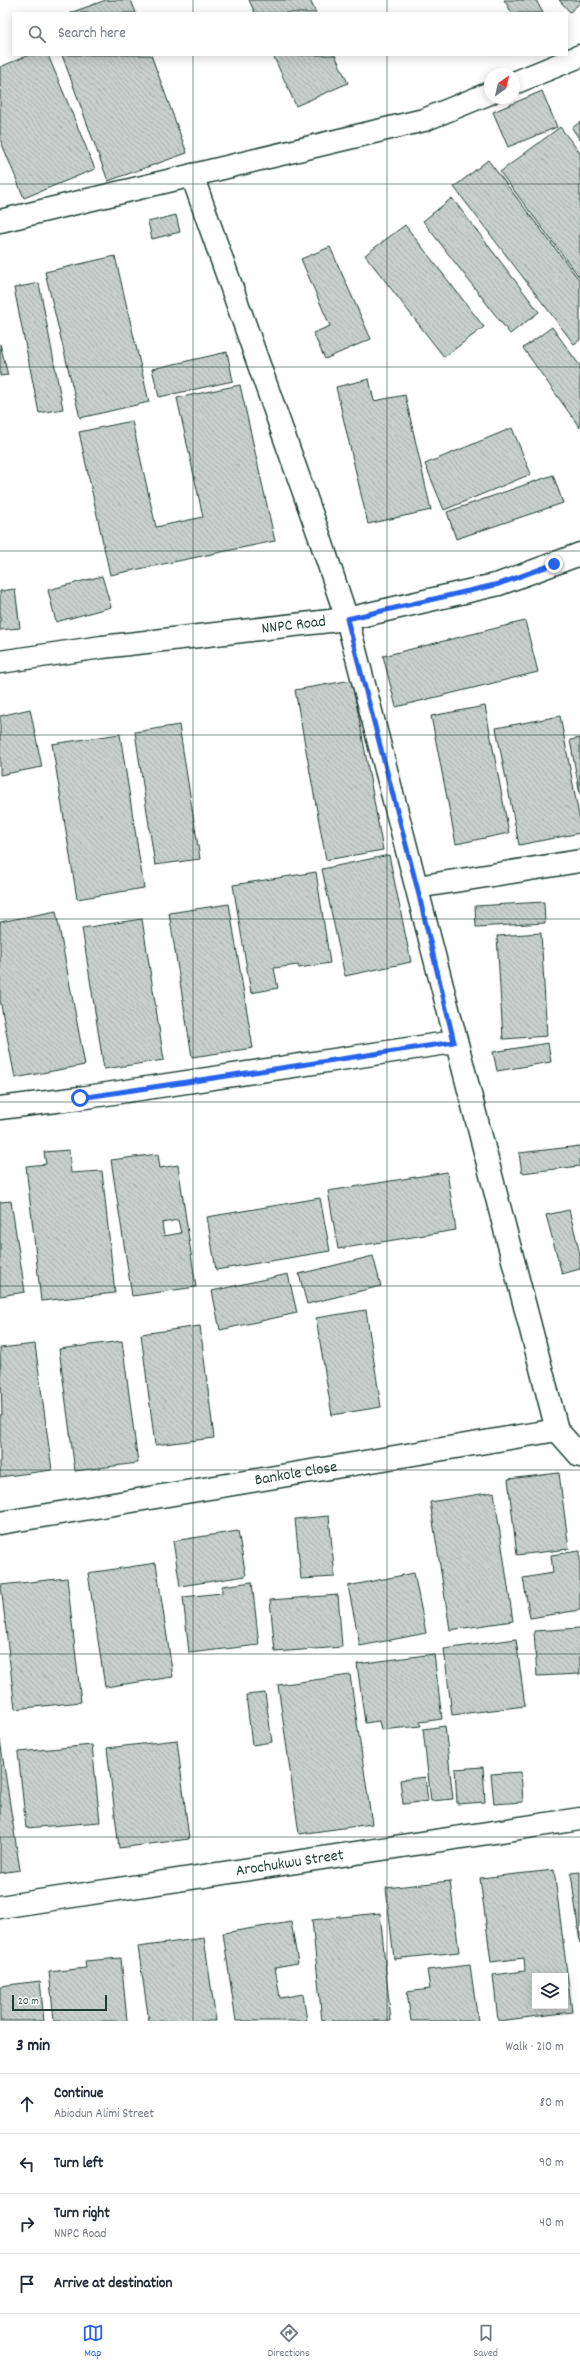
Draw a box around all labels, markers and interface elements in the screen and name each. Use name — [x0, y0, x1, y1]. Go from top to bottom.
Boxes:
search box — [12, 12, 568, 56]
icon: search — [26, 23, 48, 45]
text: Search here — [58, 23, 126, 45]
north arrow — [484, 68, 520, 104]
route end — [545, 555, 563, 573]
street label: NNPC Road — [260, 610, 327, 640]
route start — [71, 1089, 89, 1107]
street label: Bankole Close — [253, 1455, 339, 1492]
street label: Arochukwu Street — [234, 1844, 345, 1883]
map controls — [532, 1973, 568, 2009]
button: layers — [532, 1973, 568, 2009]
scale bar — [12, 1993, 107, 2012]
text: 20 m — [18, 1994, 39, 2010]
text: 3 min — [16, 2035, 50, 2059]
text: Walk · 210 m — [506, 2038, 564, 2057]
text: Continue — [54, 2083, 103, 2105]
icon: ahead — [16, 2093, 38, 2115]
text: 80 m — [540, 2094, 564, 2113]
text: Abiodun Alimi Street — [54, 2105, 154, 2124]
icon: left — [16, 2153, 38, 2175]
text: Turn left — [54, 2153, 103, 2175]
text: 90 m — [539, 2154, 564, 2173]
text: Turn right — [54, 2203, 110, 2225]
icon: right — [16, 2213, 38, 2235]
text: 40 m — [540, 2214, 564, 2233]
text: NNPC Road — [54, 2225, 106, 2244]
icon: arrive — [16, 2273, 38, 2295]
text: Arrive at destination — [54, 2273, 172, 2295]
tab: Map — [82, 2322, 104, 2362]
tab: Directions — [268, 2322, 310, 2362]
tab: Saved — [473, 2322, 498, 2362]

